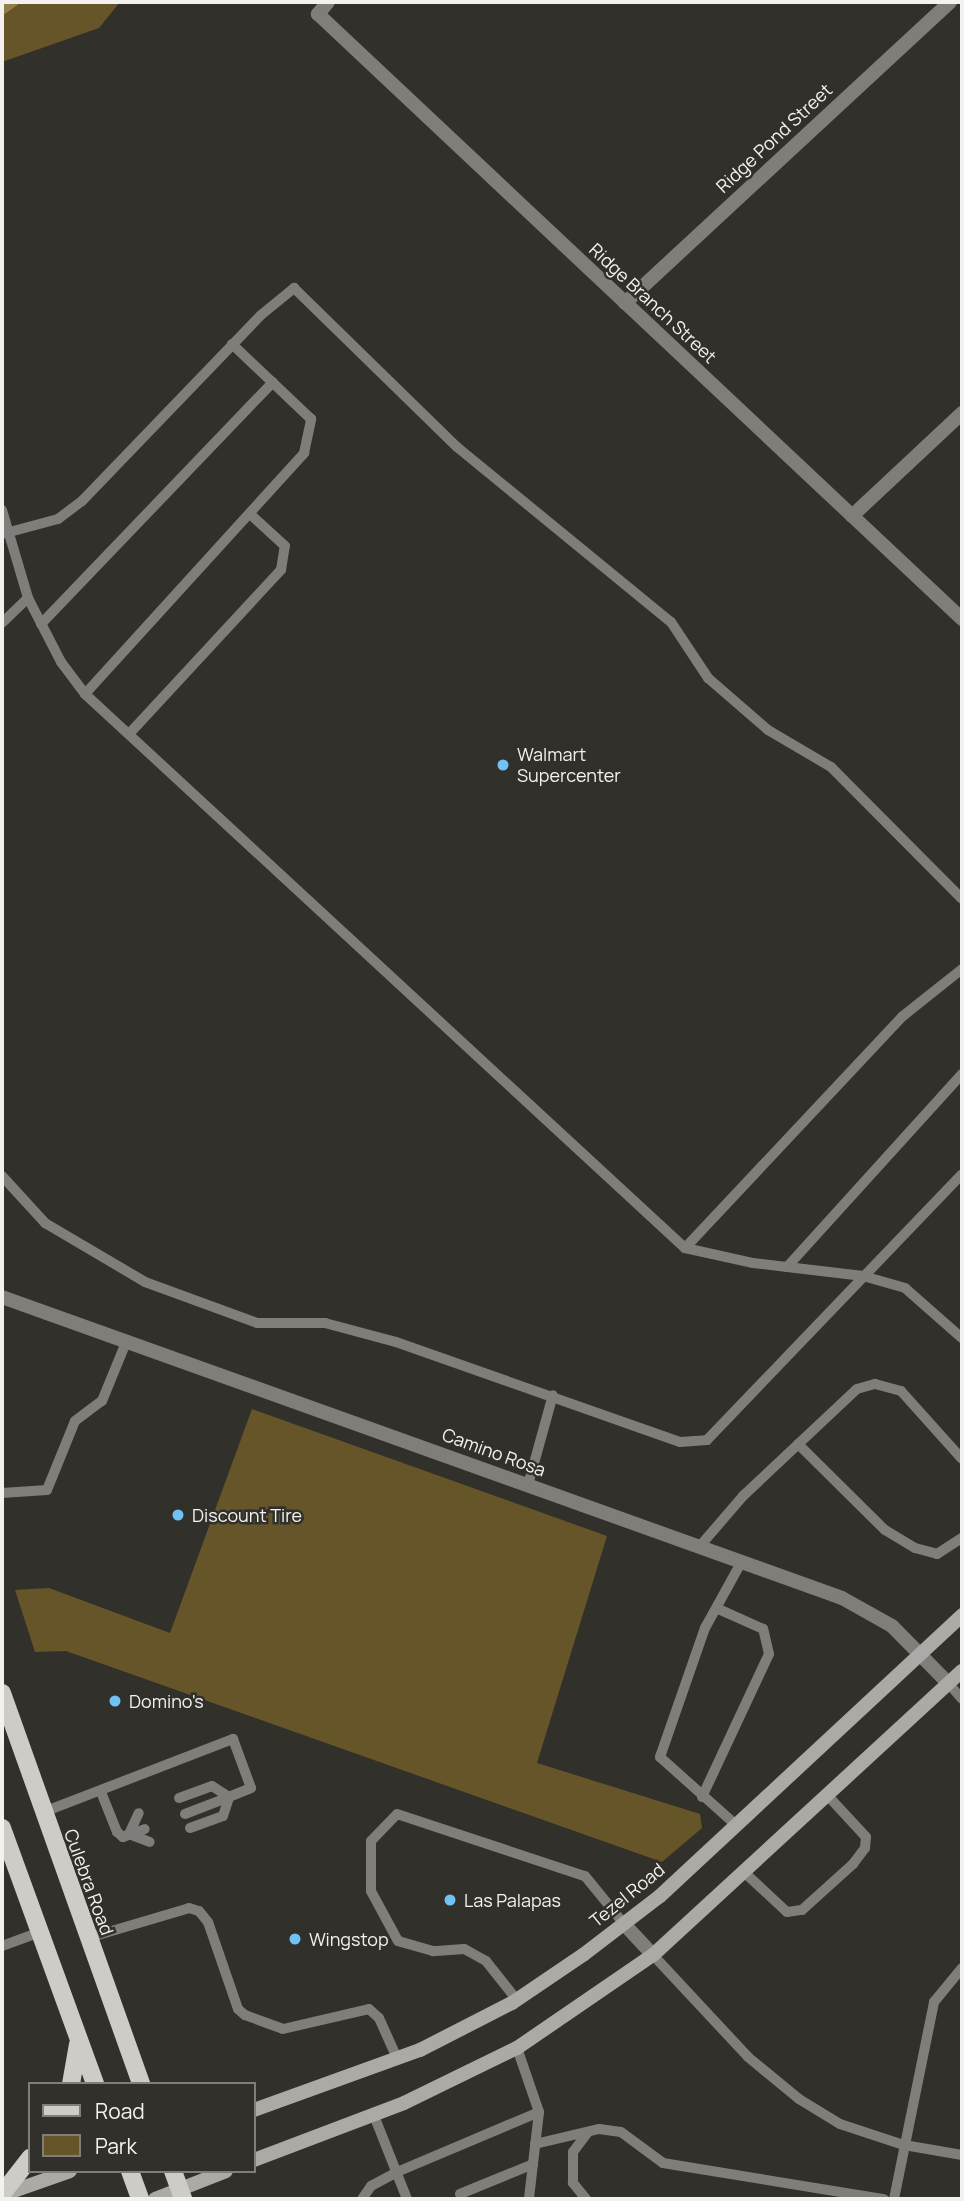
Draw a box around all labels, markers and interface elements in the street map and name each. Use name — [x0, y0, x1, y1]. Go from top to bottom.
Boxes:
street label: Ridge Pond Street — [712, 79, 836, 197]
street label: Ridge Branch Street — [585, 239, 721, 367]
place label: Walmart Supercenter — [517, 744, 621, 786]
marker: Walmart Supercenter — [495, 757, 511, 773]
street label: Camino Rosa — [439, 1423, 549, 1481]
place label: Discount Tire — [192, 1504, 302, 1526]
marker: Discount Tire — [170, 1507, 186, 1523]
place label: Domino's — [129, 1690, 204, 1712]
marker: Domino's — [107, 1693, 123, 1709]
street label: Culebra Road — [60, 1826, 118, 1938]
street label: Tezel Road — [585, 1858, 669, 1932]
place label: Las Palapas — [464, 1889, 561, 1911]
marker: Las Palapas — [442, 1892, 458, 1908]
place label: Wingstop — [309, 1928, 389, 1950]
marker: Wingstop — [287, 1931, 303, 1947]
legend — [28, 2082, 256, 2173]
text: Road — [95, 2097, 145, 2125]
text: Park — [95, 2132, 137, 2160]

